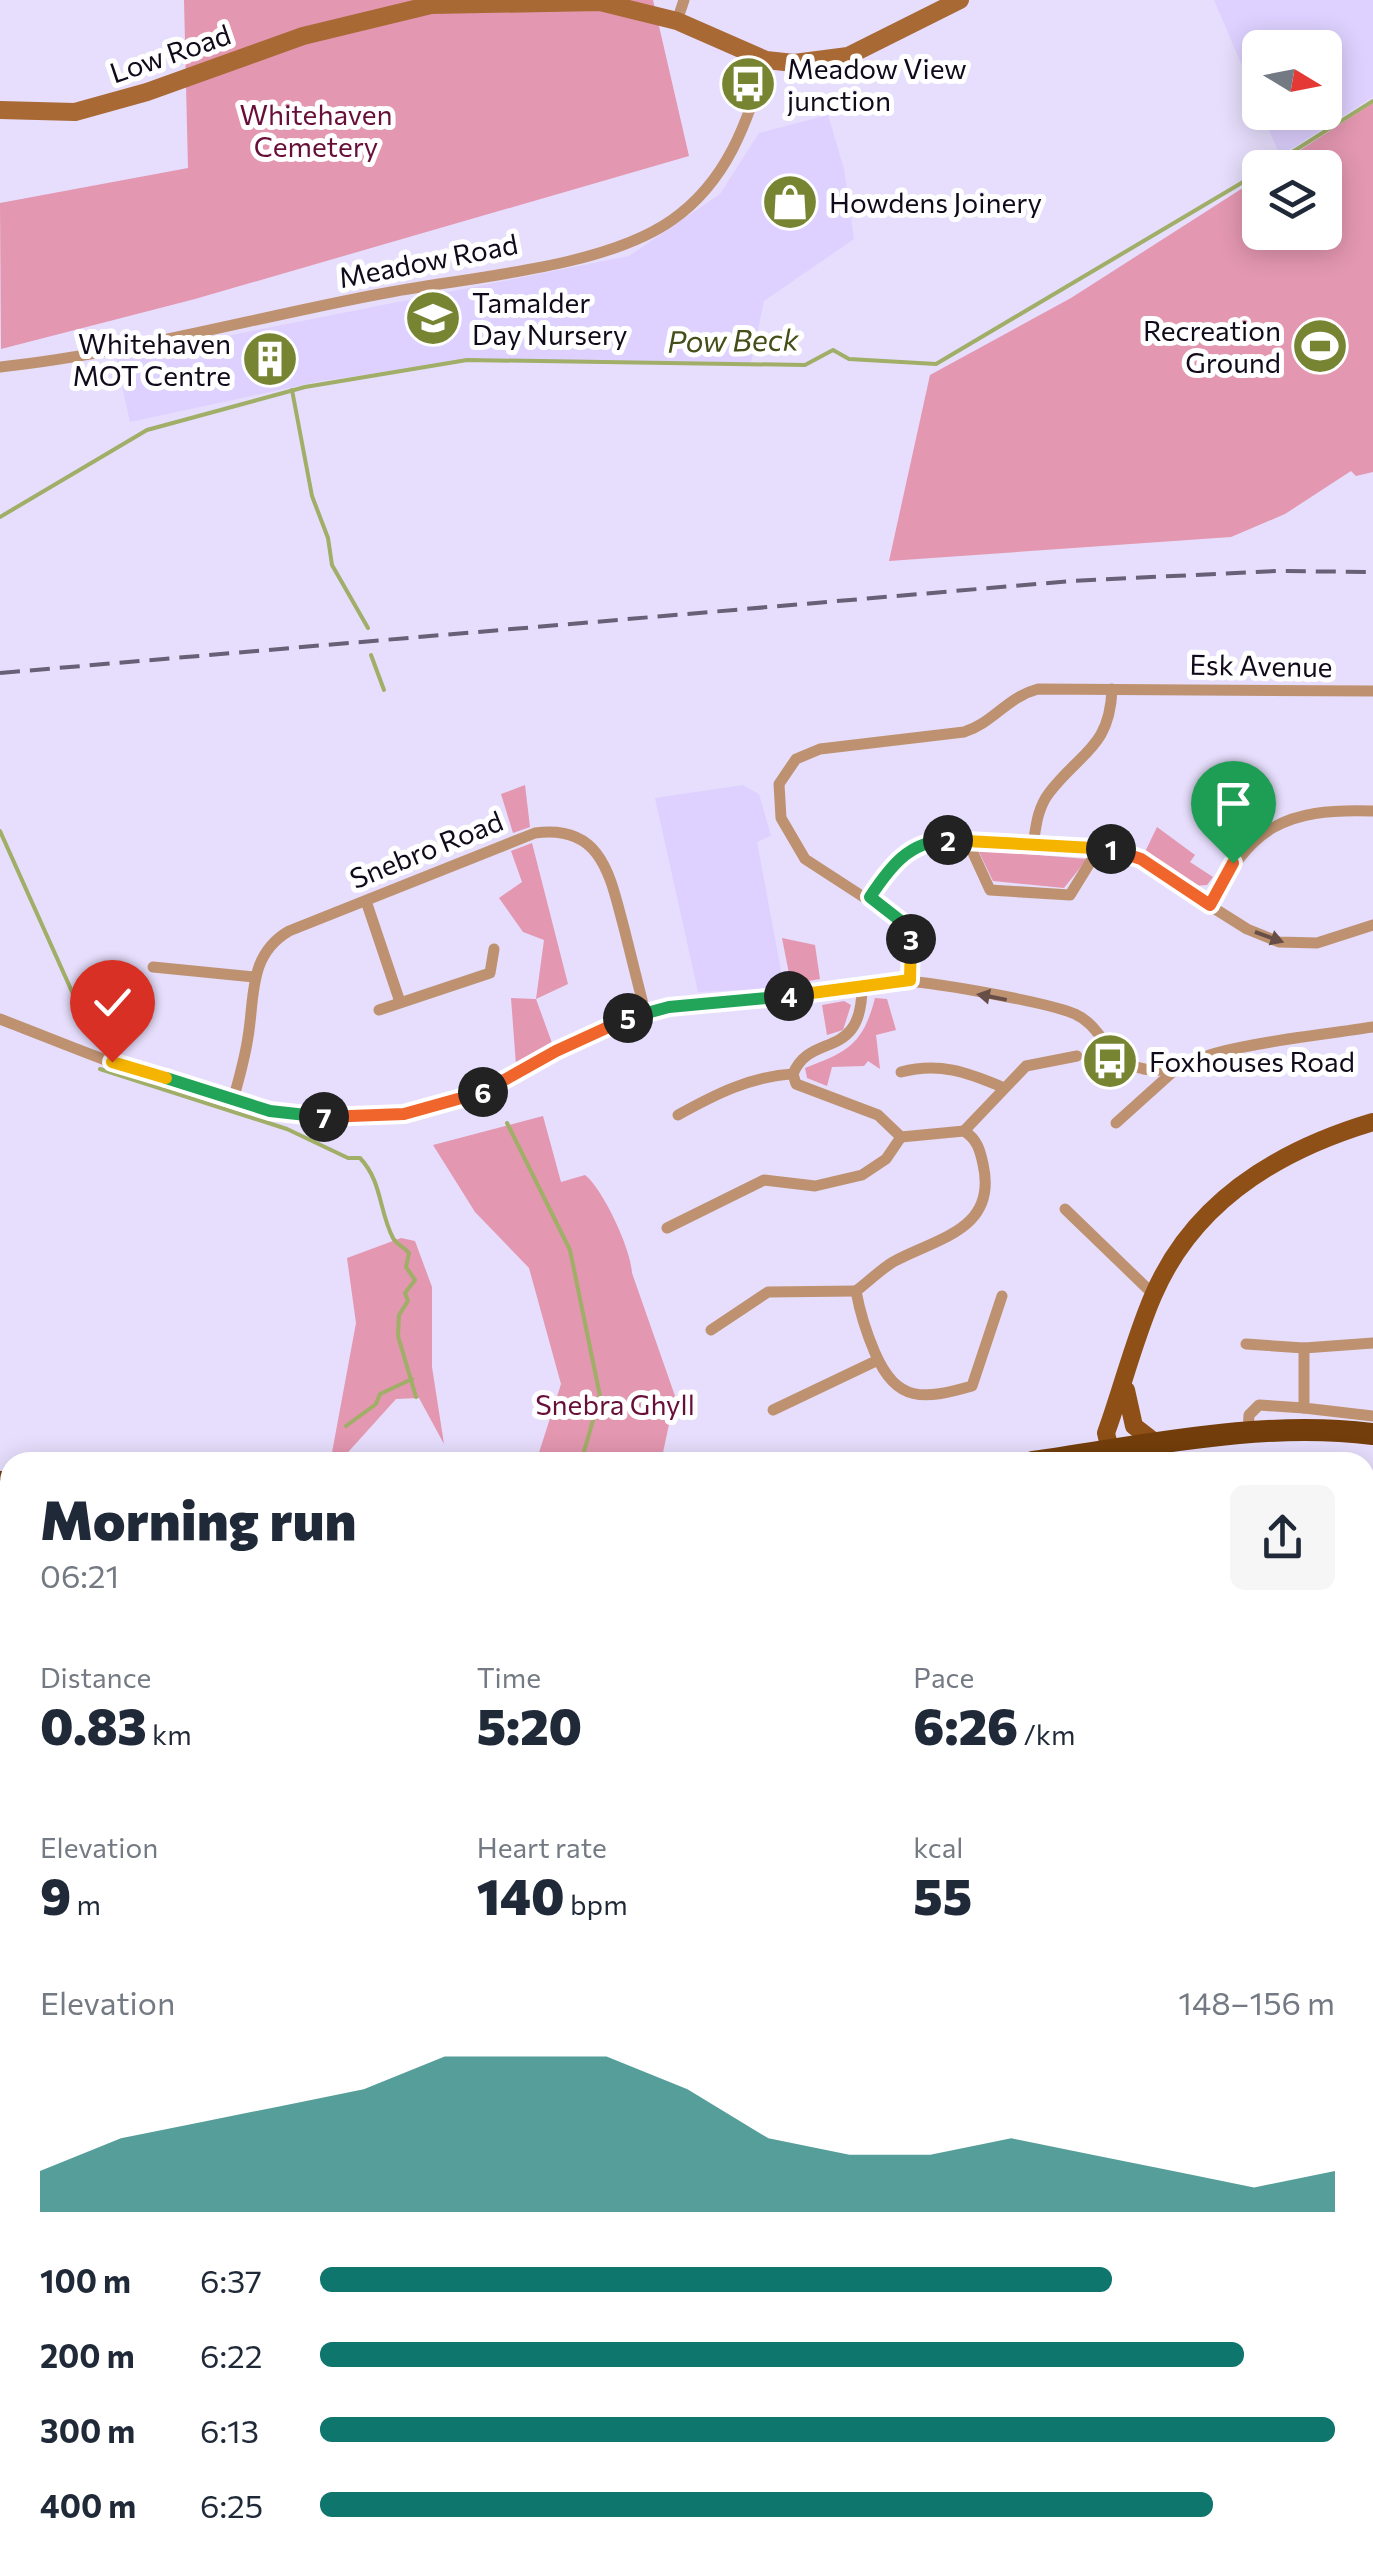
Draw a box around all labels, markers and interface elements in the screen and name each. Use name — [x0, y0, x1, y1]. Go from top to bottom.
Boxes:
street label: Low Road — [105, 17, 235, 89]
north arrow — [1242, 30, 1342, 130]
map controls — [1242, 30, 1342, 250]
place label: Meadow View junction — [787, 51, 967, 117]
bus stop icon: Meadow View junction — [718, 54, 778, 114]
park label: Whitehaven Cemetery — [240, 97, 392, 163]
button: layers — [1242, 150, 1342, 250]
shop icon: Howdens Joinery — [760, 172, 820, 232]
place label: Howdens Joinery — [829, 185, 1042, 219]
street label: Meadow Road — [336, 226, 520, 294]
place label: Tamalder Day Nursery — [472, 285, 627, 351]
school or university icon: Tamalder Day Nursery — [403, 288, 463, 348]
place label: Recreation Ground — [1143, 313, 1281, 379]
sports icon: Recreation Ground — [1290, 316, 1350, 376]
water label: Pow Beck — [667, 319, 800, 359]
place label: Whitehaven MOT Centre — [72, 326, 231, 392]
building icon: Whitehaven MOT Centre — [240, 329, 300, 389]
street label: Esk Avenue — [1189, 647, 1333, 683]
pin — [1191, 761, 1276, 864]
icon: arrive — [1206, 776, 1261, 831]
street label: Snebro Road — [345, 803, 507, 895]
pin: 2 — [923, 815, 973, 865]
text: 2 — [940, 823, 956, 857]
pin: 1 — [1086, 824, 1136, 874]
text: 1 — [1105, 832, 1117, 866]
pin: 3 — [886, 914, 936, 964]
text: 3 — [903, 922, 919, 956]
one-way arrow — [1254, 930, 1284, 945]
pin — [70, 960, 155, 1063]
pin: 4 — [764, 971, 814, 1021]
icon: check — [85, 975, 140, 1030]
text: 4 — [780, 979, 798, 1013]
one-way arrow — [976, 988, 1007, 1004]
pin: 5 — [603, 993, 653, 1043]
text: 5 — [620, 1001, 636, 1035]
bus stop icon: Foxhouses Road — [1080, 1031, 1140, 1091]
place label: Foxhouses Road — [1149, 1044, 1355, 1078]
pin: 6 — [458, 1067, 508, 1117]
text: 6 — [474, 1075, 492, 1109]
pin: 7 — [299, 1092, 349, 1142]
text: 7 — [316, 1100, 332, 1134]
park label: Snebra Ghyll — [535, 1387, 695, 1421]
text: Morning run — [40, 1484, 356, 1551]
button: share — [1230, 1485, 1335, 1590]
text: 06:21 — [40, 1555, 119, 1595]
text: Distance — [40, 1660, 151, 1694]
text: Time — [477, 1660, 541, 1694]
text: Pace — [913, 1660, 974, 1694]
text: 0.83 — [40, 1694, 147, 1755]
text: 5:20 — [477, 1694, 582, 1755]
text: 6:26 — [913, 1694, 1018, 1755]
text: km — [147, 1717, 192, 1751]
text: /km — [1018, 1717, 1075, 1751]
text: Elevation — [40, 1830, 158, 1864]
text: Heart rate — [477, 1830, 607, 1864]
text: kcal — [913, 1830, 963, 1864]
text: 9 — [40, 1864, 71, 1925]
text: 140 — [477, 1864, 565, 1925]
text: 55 — [913, 1864, 972, 1925]
text: m — [71, 1887, 101, 1921]
text: bpm — [565, 1887, 628, 1921]
text: Elevation — [40, 1982, 175, 2022]
text: 148–156 m — [1178, 1982, 1335, 2022]
text: 100 m — [40, 2260, 131, 2300]
text: 6:37 — [200, 2260, 262, 2300]
text: 200 m — [40, 2335, 135, 2375]
text: 6:22 — [200, 2335, 262, 2375]
text: 300 m — [40, 2410, 135, 2450]
text: 6:13 — [200, 2410, 259, 2450]
text: 400 m — [40, 2485, 136, 2525]
text: 6:25 — [200, 2485, 263, 2525]

